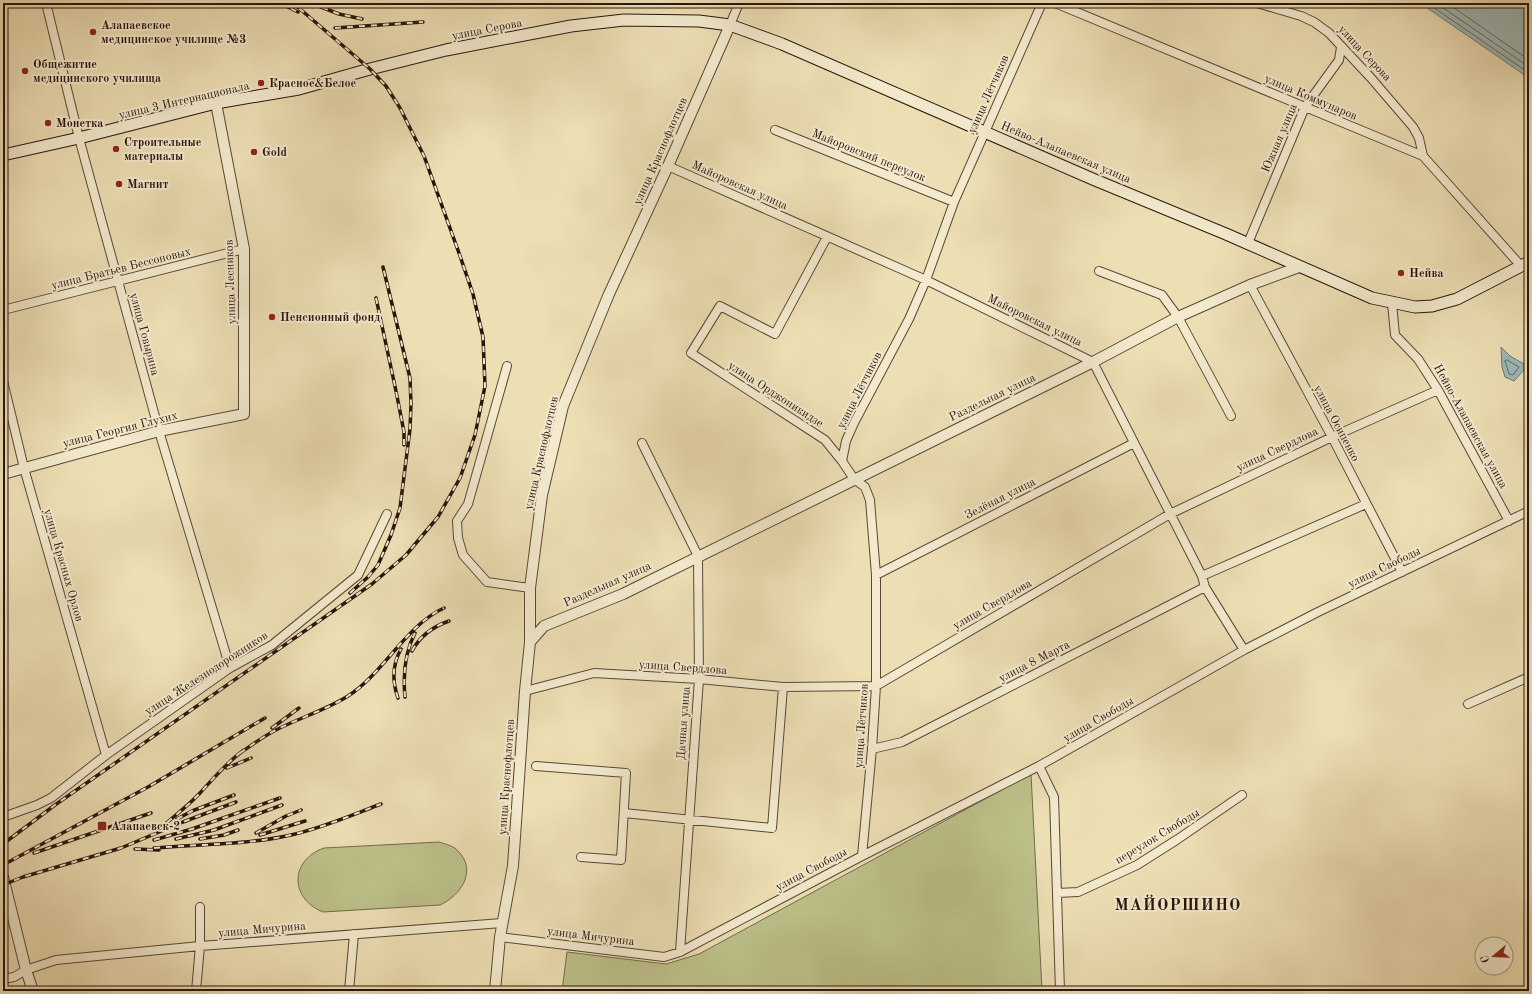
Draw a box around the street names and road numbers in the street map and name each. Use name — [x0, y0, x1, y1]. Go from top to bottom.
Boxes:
street label: улица Серова — [451, 17, 523, 43]
street label: улица Серова — [1336, 23, 1393, 84]
street label: улица Лётчиков — [966, 53, 1012, 136]
street label: улица Коммунаров — [1263, 73, 1359, 123]
street label: улица 3 Интернационала — [118, 80, 251, 122]
street label: улица Краснофлотцев — [632, 96, 690, 207]
street label: Южная улица — [1260, 102, 1300, 175]
street label: Нейво-Алапаевская улица — [999, 120, 1132, 186]
street label: Майоровский переулок — [810, 128, 927, 184]
street label: Майоровская улица — [690, 159, 790, 213]
street label: улица Лесников — [224, 239, 238, 325]
street label: улица Братьев Бессоновых — [50, 246, 192, 292]
street label: улица Говырина — [127, 292, 161, 377]
street label: Майоровская улица — [985, 293, 1084, 349]
street label: улица Лётчиков — [835, 350, 885, 431]
street label: улица Орджоникидзе — [726, 360, 826, 430]
street label: Нейво-Алапаевская улица — [1431, 362, 1509, 491]
street label: Раздельная улица — [947, 372, 1038, 424]
street label: улица Осипенко — [1311, 383, 1361, 464]
street label: улица Краснофлотцев — [523, 395, 561, 511]
street label: улица Георгия Глухих — [62, 410, 179, 450]
street label: улица Свердлова — [1235, 426, 1320, 474]
street label: Зелёная улица — [963, 476, 1038, 522]
street label: улица Красных Орлов — [41, 508, 85, 623]
street label: улица Свободы — [1346, 545, 1423, 591]
street label: Раздельная улица — [562, 560, 653, 610]
street label: улица Свердлова — [951, 577, 1034, 632]
street label: улица Железнодорожников — [143, 629, 270, 718]
street label: улица 8 Марта — [997, 639, 1072, 685]
street label: улица Свердлова — [638, 659, 728, 677]
street label: улица Лётчиков — [853, 683, 871, 769]
street label: Дачная улица — [675, 686, 693, 760]
street label: улица Свободы — [1061, 695, 1136, 745]
street label: улица Краснофлотцев — [497, 718, 517, 835]
street label: переулок Свободы — [1113, 807, 1202, 867]
street label: улица Свободы — [774, 846, 849, 894]
street label: улица Мичурина — [218, 920, 307, 940]
street label: улица Мичурина — [546, 926, 635, 948]

